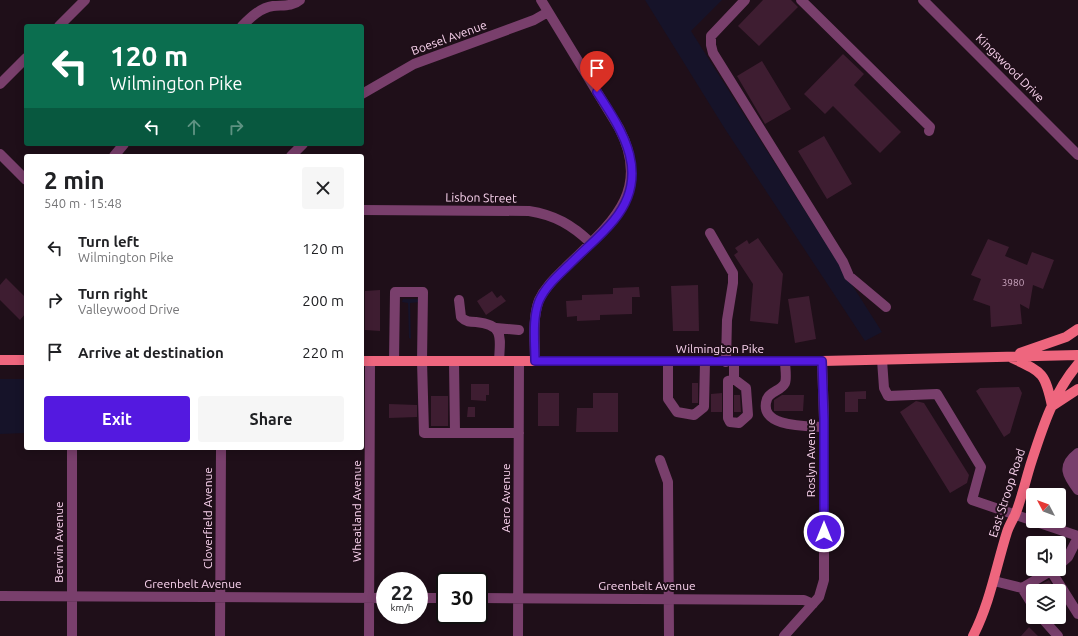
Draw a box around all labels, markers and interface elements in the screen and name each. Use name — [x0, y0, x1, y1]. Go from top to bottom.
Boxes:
street label: Boesel Avenue — [409, 18, 488, 57]
street label: Kingswood Drive — [974, 31, 1047, 104]
icon: left — [44, 40, 96, 92]
text: 120 m — [110, 40, 188, 71]
pin — [580, 51, 614, 92]
icon: arrive — [586, 57, 608, 79]
text: Wilmington Pike — [110, 73, 242, 93]
icon: left — [141, 116, 163, 138]
icon: ahead — [183, 116, 205, 138]
icon: right — [225, 116, 247, 138]
text: 2 min — [44, 167, 105, 194]
button: close — [302, 167, 344, 209]
street label: Lisbon Street — [445, 190, 517, 205]
text: 540 m · 15:48 — [44, 196, 122, 210]
text: Turn left — [78, 233, 139, 250]
icon: left — [44, 237, 66, 259]
text: 120 m — [302, 240, 344, 257]
text: Wilmington Pike — [78, 250, 174, 264]
house number: 3980 — [1002, 277, 1025, 288]
text: Turn right — [78, 285, 148, 302]
icon: right — [44, 289, 66, 311]
text: 200 m — [302, 292, 344, 309]
text: Valleywood Drive — [78, 302, 180, 316]
icon: arrive — [44, 341, 66, 363]
street label: Wilmington Pike — [676, 342, 764, 355]
text: Arrive at destination — [78, 344, 224, 361]
text: 220 m — [302, 344, 344, 361]
button: Exit — [44, 396, 190, 442]
button: Share — [198, 396, 344, 442]
street label: Roslyn Avenue — [804, 419, 817, 497]
street label: East Stroop Road — [986, 447, 1027, 539]
street label: Wheatland Avenue — [350, 460, 363, 562]
street label: Aero Avenue — [499, 463, 512, 533]
street label: Cloverfield Avenue — [201, 467, 214, 569]
north arrow — [1026, 488, 1066, 528]
map controls — [1026, 488, 1066, 624]
street label: Berwin Avenue — [52, 501, 65, 583]
position arrow — [803, 511, 845, 553]
button: sound — [1026, 536, 1066, 576]
speed limit sign: 30 — [436, 572, 488, 624]
street label: Greenbelt Avenue — [144, 577, 242, 590]
street label: Greenbelt Avenue — [598, 579, 696, 592]
text: 22 — [391, 581, 413, 604]
button: layers — [1026, 584, 1066, 624]
text: km/h — [390, 602, 414, 613]

